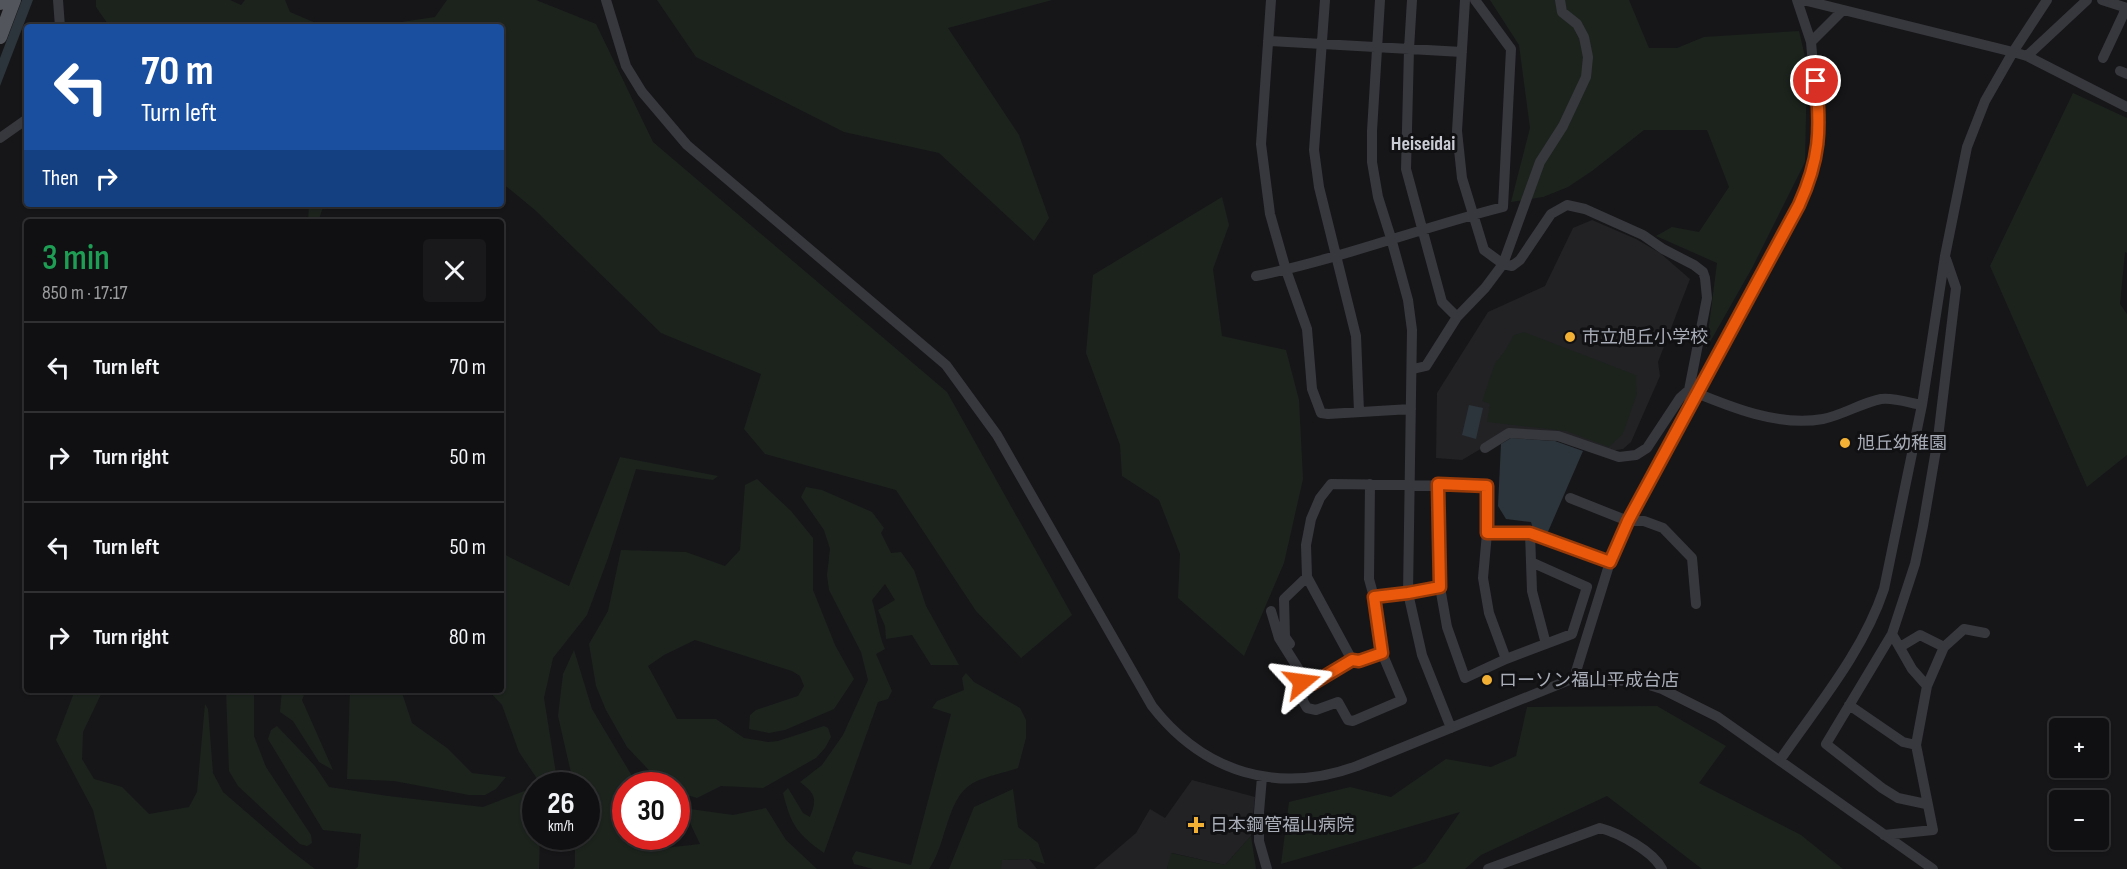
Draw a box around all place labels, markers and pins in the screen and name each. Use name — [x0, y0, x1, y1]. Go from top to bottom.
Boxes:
pin — [1790, 55, 1841, 106]
place label: 市立旭丘小学校 — [1582, 327, 1708, 348]
marker: 市立旭丘小学校 — [1563, 330, 1577, 344]
place label: 旭丘幼稚園 — [1857, 433, 1947, 454]
marker: 旭丘幼稚園 — [1838, 436, 1852, 450]
place label: ローソン福山平成台店 — [1499, 670, 1679, 691]
marker: ローソン福山平成台店 — [1480, 673, 1494, 687]
place label: 日本鋼管福山病院 — [1210, 815, 1354, 836]
marker: 日本鋼管福山病院 — [1187, 816, 1205, 834]

